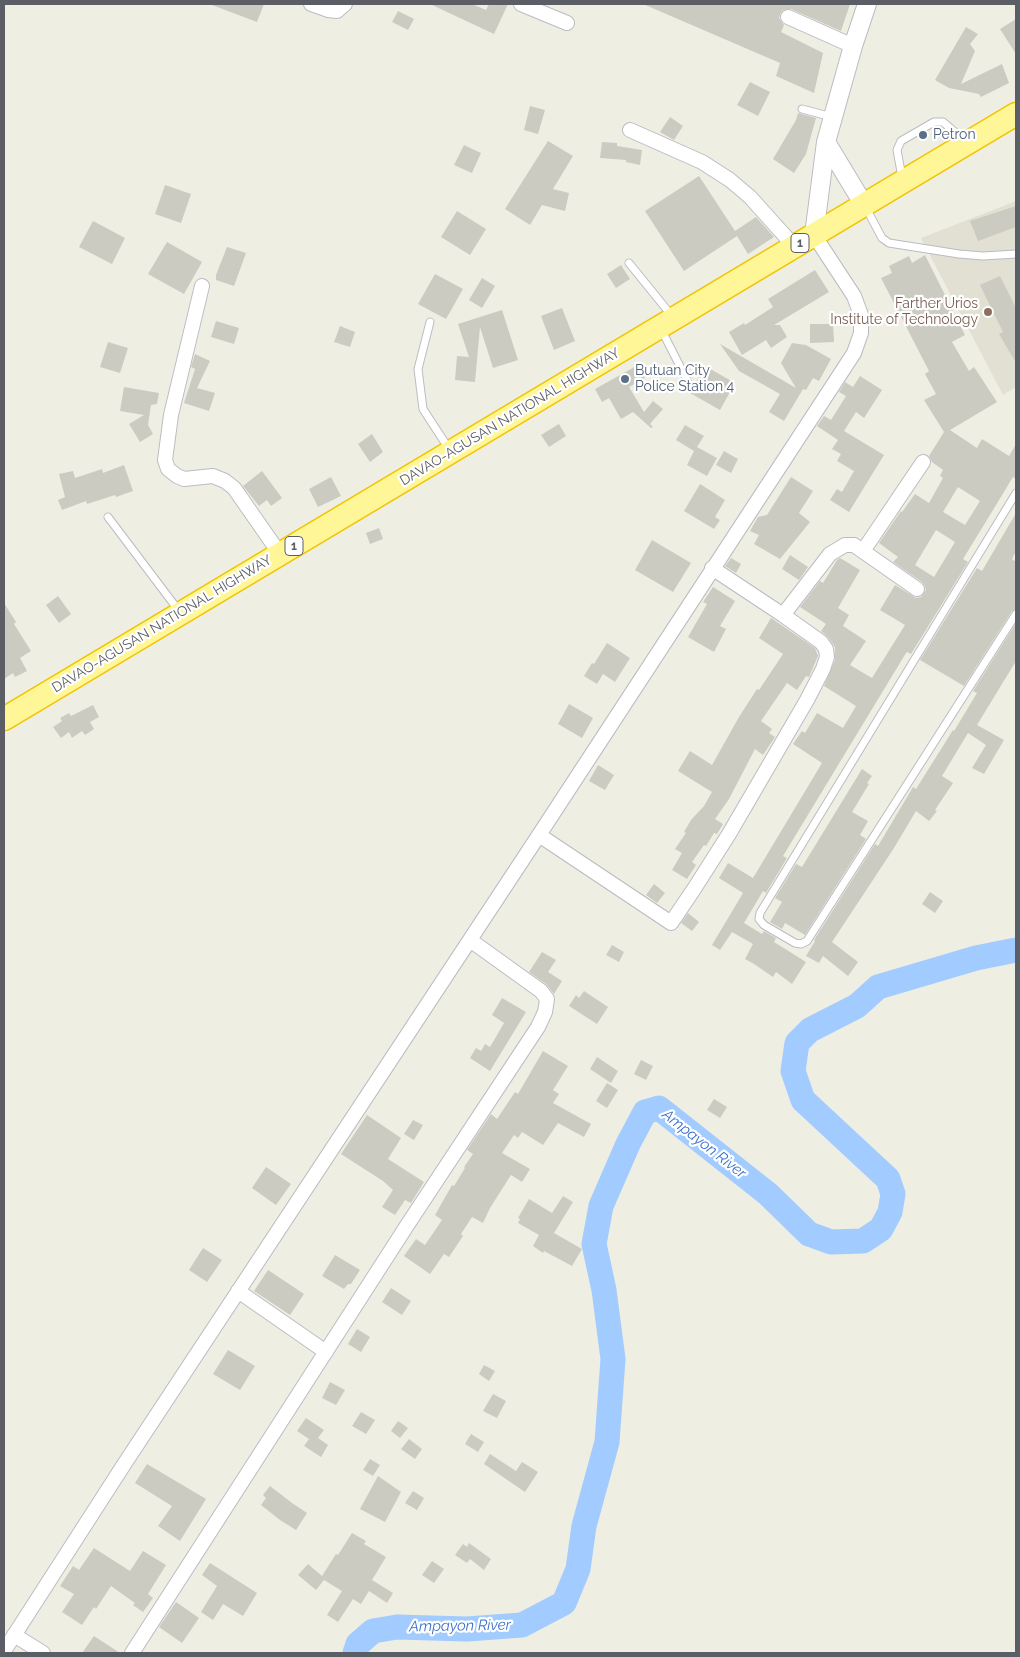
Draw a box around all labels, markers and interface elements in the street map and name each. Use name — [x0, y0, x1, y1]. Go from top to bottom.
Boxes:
place label: Petron — [933, 127, 976, 143]
marker: Petron — [917, 129, 929, 141]
road number: 1 — [791, 234, 809, 252]
place label: Farther Urios Institute of Technology — [830, 296, 978, 328]
marker: Farther Urios Institute of Technology — [982, 306, 994, 318]
street label: DAVAO-AGUSAN NATIONAL HIGHWAY — [397, 344, 623, 490]
place label: Butuan City Police Station 4 — [635, 363, 734, 396]
marker: Butuan City Police Station 4 — [619, 373, 631, 385]
road number: 1 — [285, 536, 303, 556]
street label: DAVAO-AGUSAN NATIONAL HIGHWAY — [49, 551, 275, 697]
water label: Ampayon River — [658, 1106, 750, 1182]
water label: Ampayon River — [409, 1616, 511, 1636]

